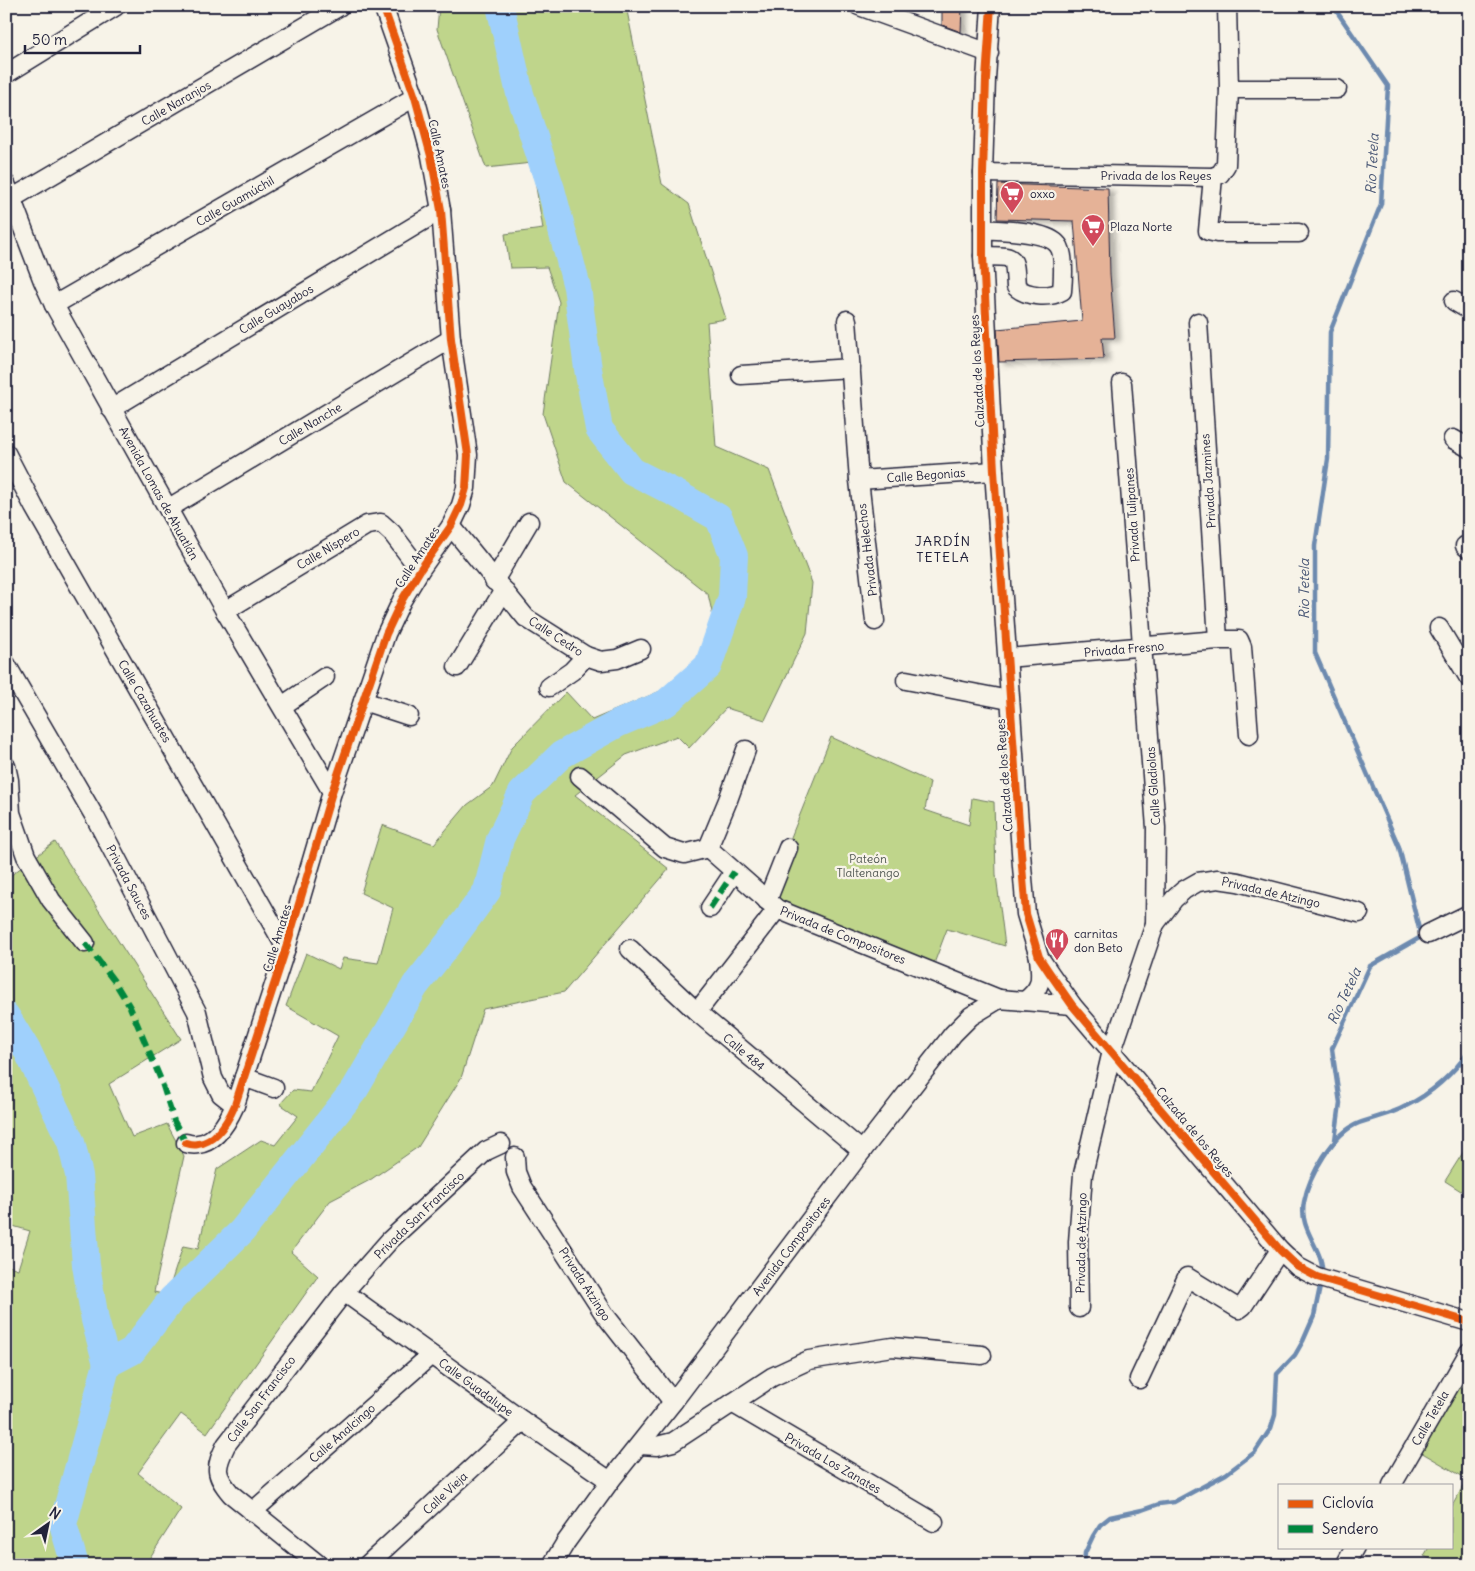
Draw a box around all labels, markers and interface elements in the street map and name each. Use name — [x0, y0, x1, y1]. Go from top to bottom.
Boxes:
scale bar — [25, 22, 140, 54]
text: 50 m — [32, 30, 67, 49]
street label: Calle Naranjos — [139, 77, 213, 129]
street label: Calle Amates — [425, 118, 455, 190]
water label: Rio Tetela — [1361, 132, 1383, 195]
street label: Privada de los Reyes — [1101, 168, 1211, 183]
street label: Calle Guamúchil — [193, 173, 277, 229]
supermarket icon: oxxo — [999, 180, 1025, 214]
place label: oxxo — [1030, 186, 1055, 201]
supermarket icon: Plaza Norte — [1080, 213, 1106, 247]
place label: Plaza Norte — [1110, 219, 1172, 234]
street label: Calle Guayabos — [236, 281, 316, 337]
street label: Calzada de los Reyes — [967, 314, 987, 428]
street label: Calle Nanche — [276, 399, 344, 449]
street label: Avenida Lomas de Ahuatlán — [116, 424, 202, 562]
street label: Privada Jazmines — [1197, 433, 1219, 529]
street label: Calle Begonias — [886, 465, 966, 485]
street label: Privada Tulipanes — [1121, 467, 1143, 563]
street label: Privada Helechos — [854, 503, 880, 597]
street label: Calle Níspero — [294, 523, 362, 573]
street label: Calle Amates — [392, 523, 442, 591]
district label: JARDÍN TETELA — [915, 532, 971, 566]
water label: Rio Tetela — [1295, 558, 1313, 619]
street label: Calle Cedro — [526, 613, 586, 659]
street label: Privada Fresno — [1083, 638, 1165, 660]
street label: Calle Cazahuates — [115, 657, 175, 745]
street label: Calzada de los Reyes — [993, 718, 1015, 832]
street label: Calle Gladiolas — [1143, 746, 1163, 826]
street label: Privada Sauces — [103, 842, 155, 922]
park label: Pateón Tlaltenango — [836, 851, 900, 880]
street label: Privada de Atzingo — [1220, 873, 1322, 911]
street label: Calle Amates — [260, 902, 294, 974]
street label: Privada de Compositores — [778, 903, 908, 967]
place label: carnitas don Beto — [1074, 926, 1123, 955]
restaurant icon: carnitas don Beto — [1044, 927, 1070, 961]
water label: Rio Tetela — [1323, 964, 1365, 1027]
street label: Calle 484 — [720, 1030, 768, 1074]
street label: Calzada de los Reyes — [1153, 1084, 1237, 1180]
street label: Privada San Francisco — [371, 1168, 467, 1262]
street label: Privada de Atzingo — [1073, 1192, 1089, 1294]
street label: Avenida Compositores — [749, 1193, 833, 1299]
street label: Privada Atzingo — [556, 1244, 614, 1324]
street label: Calle San Francisco — [224, 1353, 299, 1445]
street label: Calle Guadalupe — [436, 1355, 516, 1419]
street label: Calle Tetela — [1408, 1388, 1452, 1448]
street label: Calle Analcingo — [306, 1400, 378, 1466]
street label: Privada Los Zanates — [782, 1429, 884, 1497]
street label: Calle Vieja — [420, 1468, 471, 1517]
legend — [1278, 1484, 1452, 1548]
text: Ciclovía — [1322, 1493, 1374, 1512]
north arrow — [22, 1498, 72, 1548]
text: N — [46, 1503, 64, 1523]
text: Sendero — [1322, 1519, 1378, 1538]

